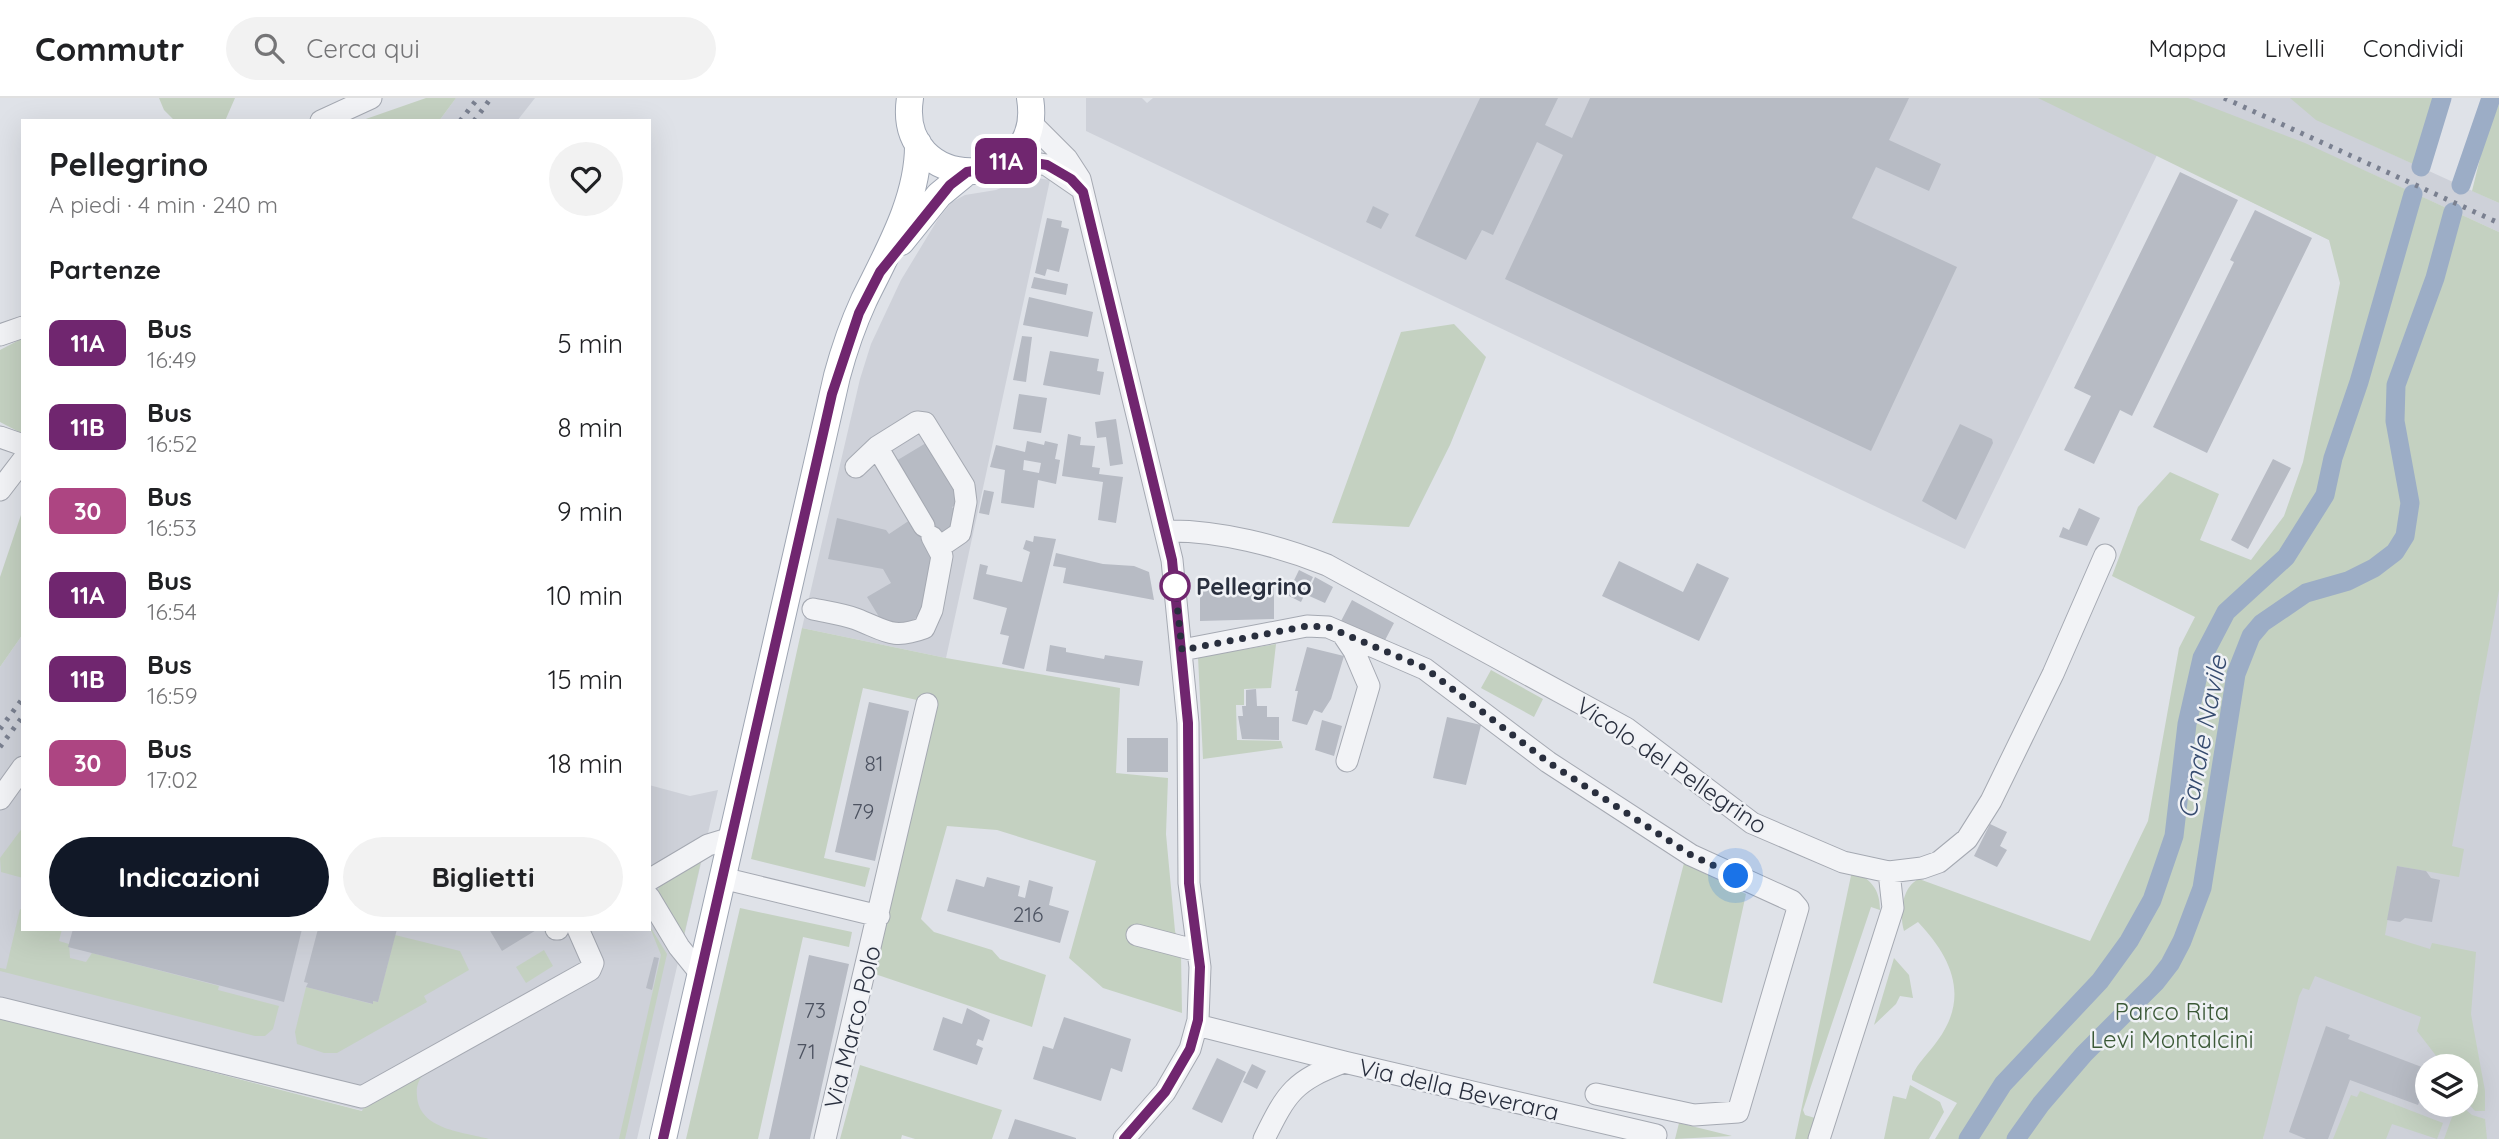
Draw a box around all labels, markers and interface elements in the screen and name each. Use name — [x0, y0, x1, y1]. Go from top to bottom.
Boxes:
search box — [226, 17, 716, 80]
text: Commutr — [35, 28, 184, 69]
icon: search — [250, 29, 288, 67]
text: Cerca qui — [306, 32, 420, 65]
text: Mappa — [2149, 33, 2227, 63]
text: Livelli — [2265, 33, 2325, 63]
text: Condividi — [2363, 33, 2464, 63]
line badge: 11A — [966, 138, 1046, 184]
button: heart — [549, 142, 623, 216]
text: Pellegrino — [49, 143, 208, 184]
text: 11A — [989, 146, 1023, 176]
text: A piedi · 4 min · 240 m — [49, 190, 278, 219]
text: Partenze — [49, 253, 161, 286]
text: Bus — [147, 312, 192, 345]
text: 5 min — [557, 327, 623, 360]
text: 11A — [70, 328, 105, 358]
text: 16:49 — [147, 345, 197, 374]
text: Bus — [147, 396, 192, 429]
text: 8 min — [558, 411, 623, 444]
text: 11B — [70, 412, 105, 442]
text: 16:52 — [147, 429, 197, 458]
text: Bus — [147, 480, 192, 513]
text: 9 min — [557, 495, 623, 528]
text: 30 — [74, 496, 101, 526]
text: 16:53 — [147, 513, 197, 542]
text: Bus — [147, 564, 192, 597]
marker: Pellegrino — [1160, 571, 1190, 601]
place label: Pellegrino — [1196, 571, 1312, 601]
text: 10 min — [547, 579, 623, 612]
text: 11A — [70, 580, 105, 610]
text: 16:54 — [147, 597, 197, 626]
text: Bus — [147, 648, 192, 681]
water label: Canale Navile — [2170, 652, 2234, 821]
text: 15 min — [548, 663, 623, 696]
text: 11B — [70, 664, 105, 694]
text: 16:59 — [147, 681, 198, 710]
street label: Vicolo del Pellegrino — [1571, 690, 1773, 840]
text: Bus — [147, 732, 192, 765]
text: 18 min — [548, 747, 623, 780]
text: 30 — [74, 748, 101, 778]
house number: 81 — [864, 750, 884, 776]
text: 17:02 — [147, 765, 198, 794]
house number: 79 — [852, 798, 874, 824]
button: Indicazioni — [49, 837, 329, 917]
button: Biglietti — [343, 837, 623, 917]
your location — [1718, 858, 1753, 893]
house number: 216 — [1013, 901, 1043, 927]
street label: Via Marco Polo — [817, 942, 887, 1112]
park label: Parco Rita Levi Montalcini — [2090, 996, 2254, 1054]
house number: 73 — [804, 997, 826, 1023]
house number: 71 — [796, 1038, 816, 1064]
street label: Via della Beverara — [1356, 1051, 1562, 1127]
map controls — [2415, 1054, 2478, 1117]
button: layers — [2415, 1054, 2478, 1117]

